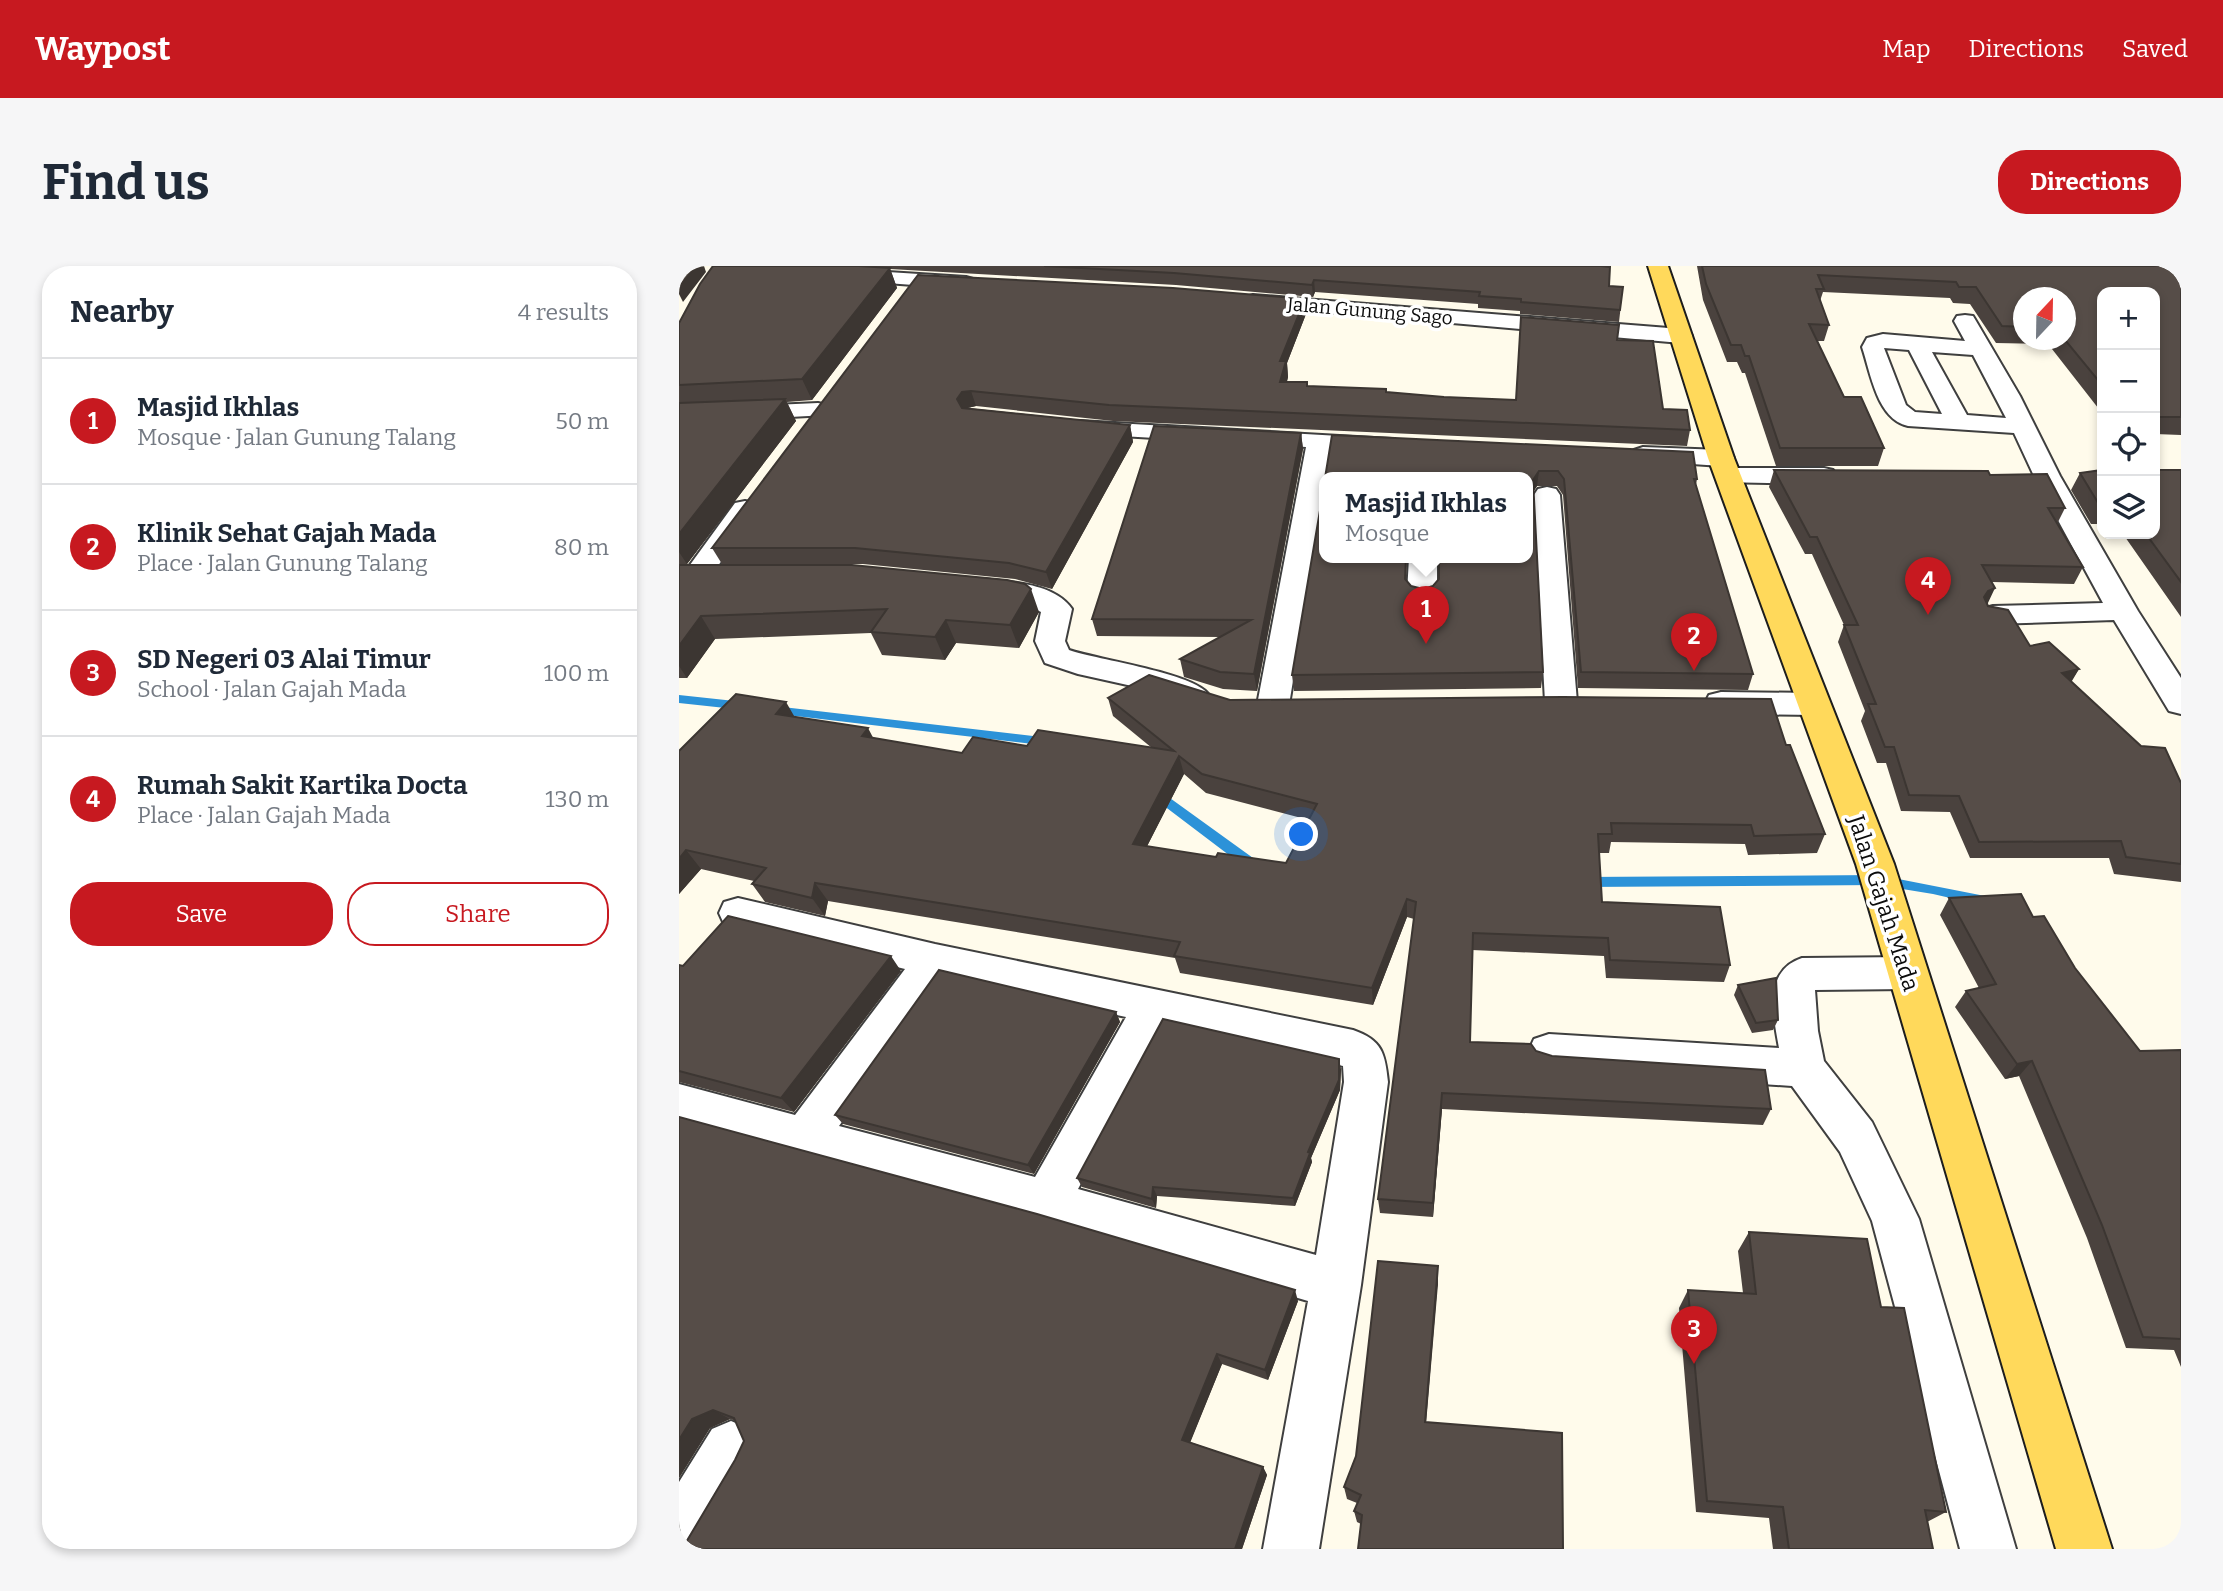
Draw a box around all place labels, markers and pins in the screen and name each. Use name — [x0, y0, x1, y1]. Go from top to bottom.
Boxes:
pin: 4 — [1905, 557, 1951, 615]
pin: 1 — [1403, 586, 1449, 644]
pin: 2 — [1671, 613, 1717, 671]
pin: 3 — [1671, 1306, 1717, 1364]

